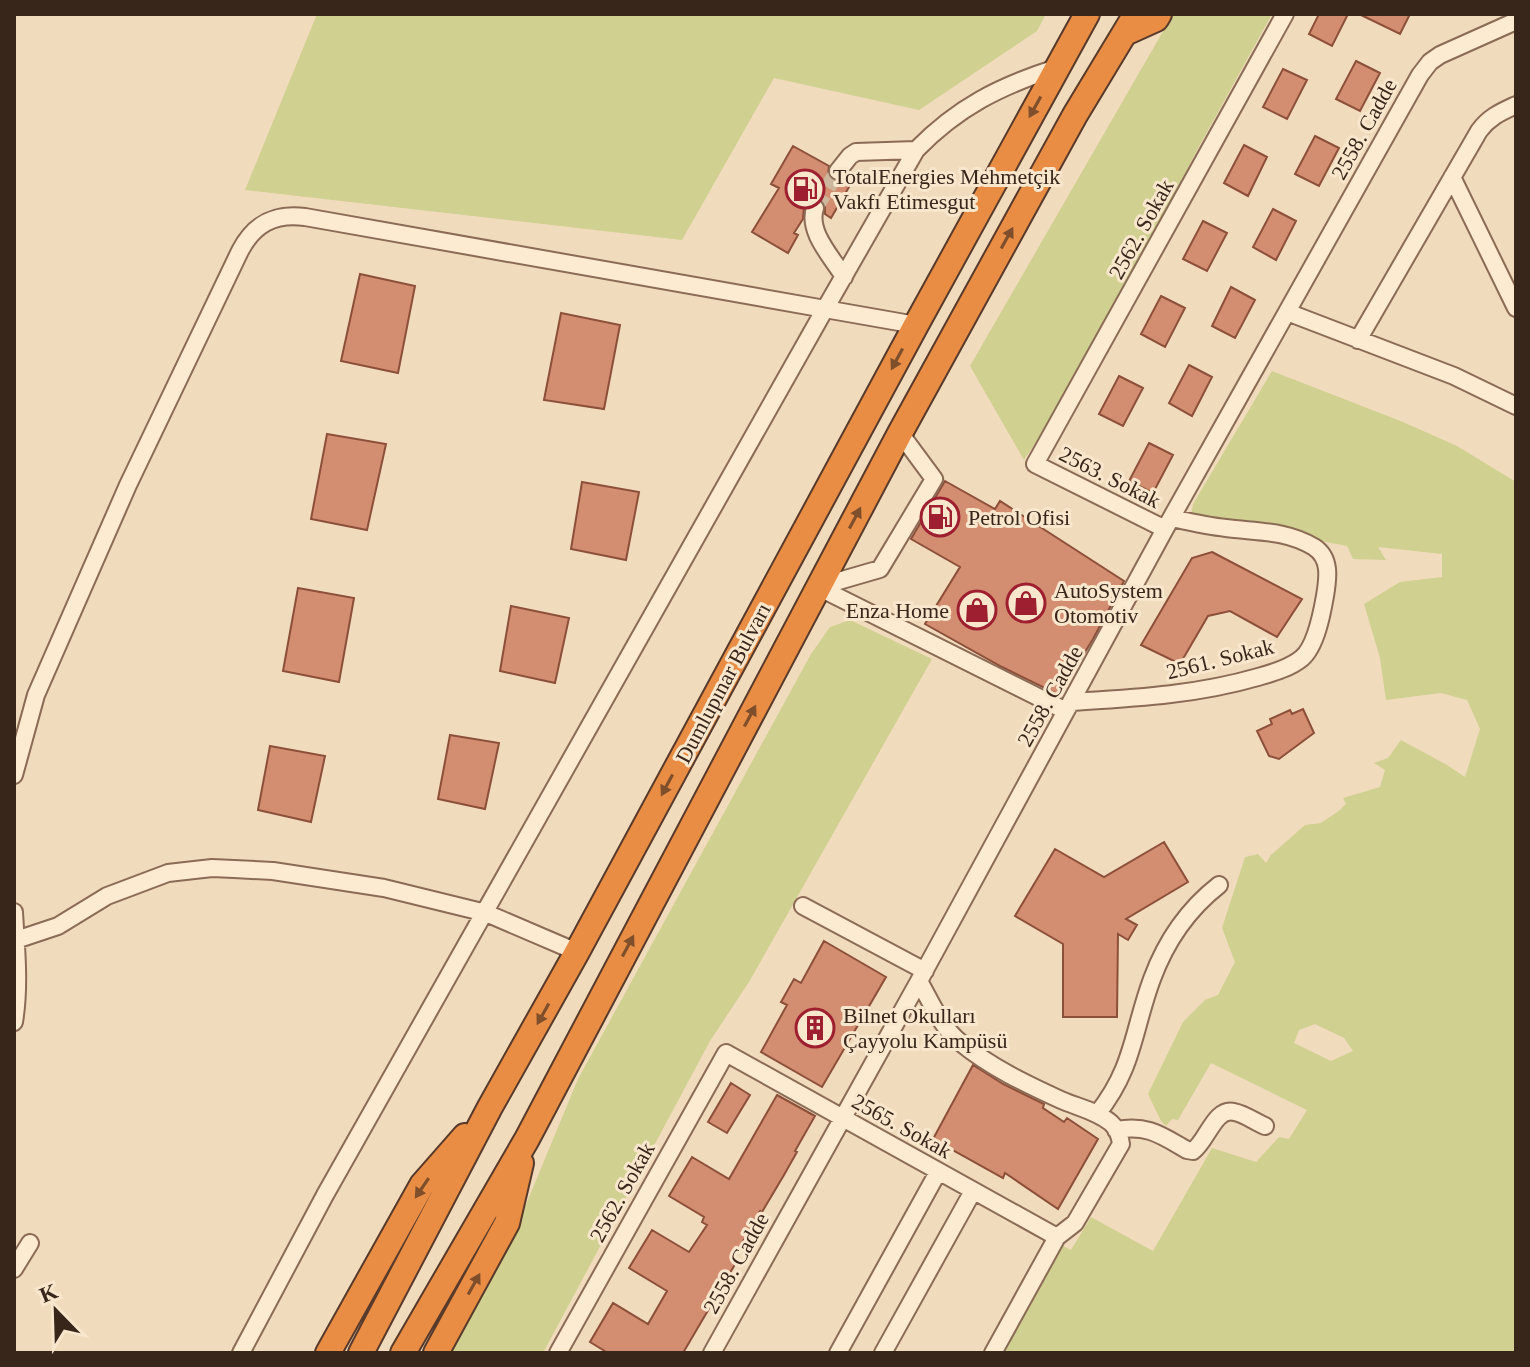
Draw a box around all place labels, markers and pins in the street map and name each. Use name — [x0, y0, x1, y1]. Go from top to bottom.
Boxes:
place label: TotalEnergies Mehmetçik Vakfı Etimesgut — [833, 164, 1060, 214]
fuel station icon: TotalEnergies Mehmetçik Vakfı Etimesgut — [784, 168, 826, 210]
fuel station icon: Petrol Ofisi — [919, 496, 961, 538]
place label: Petrol Ofisi — [968, 505, 1070, 530]
place label: AutoSystem Otomotiv — [1054, 578, 1163, 628]
shop icon: AutoSystem Otomotiv — [1005, 582, 1047, 624]
shop icon: Enza Home — [956, 589, 998, 631]
place label: Enza Home — [846, 598, 949, 623]
place label: Bilnet Okulları Çayyolu Kampüsü — [843, 1003, 1007, 1053]
building icon: Bilnet Okulları Çayyolu Kampüsü — [794, 1007, 836, 1049]

